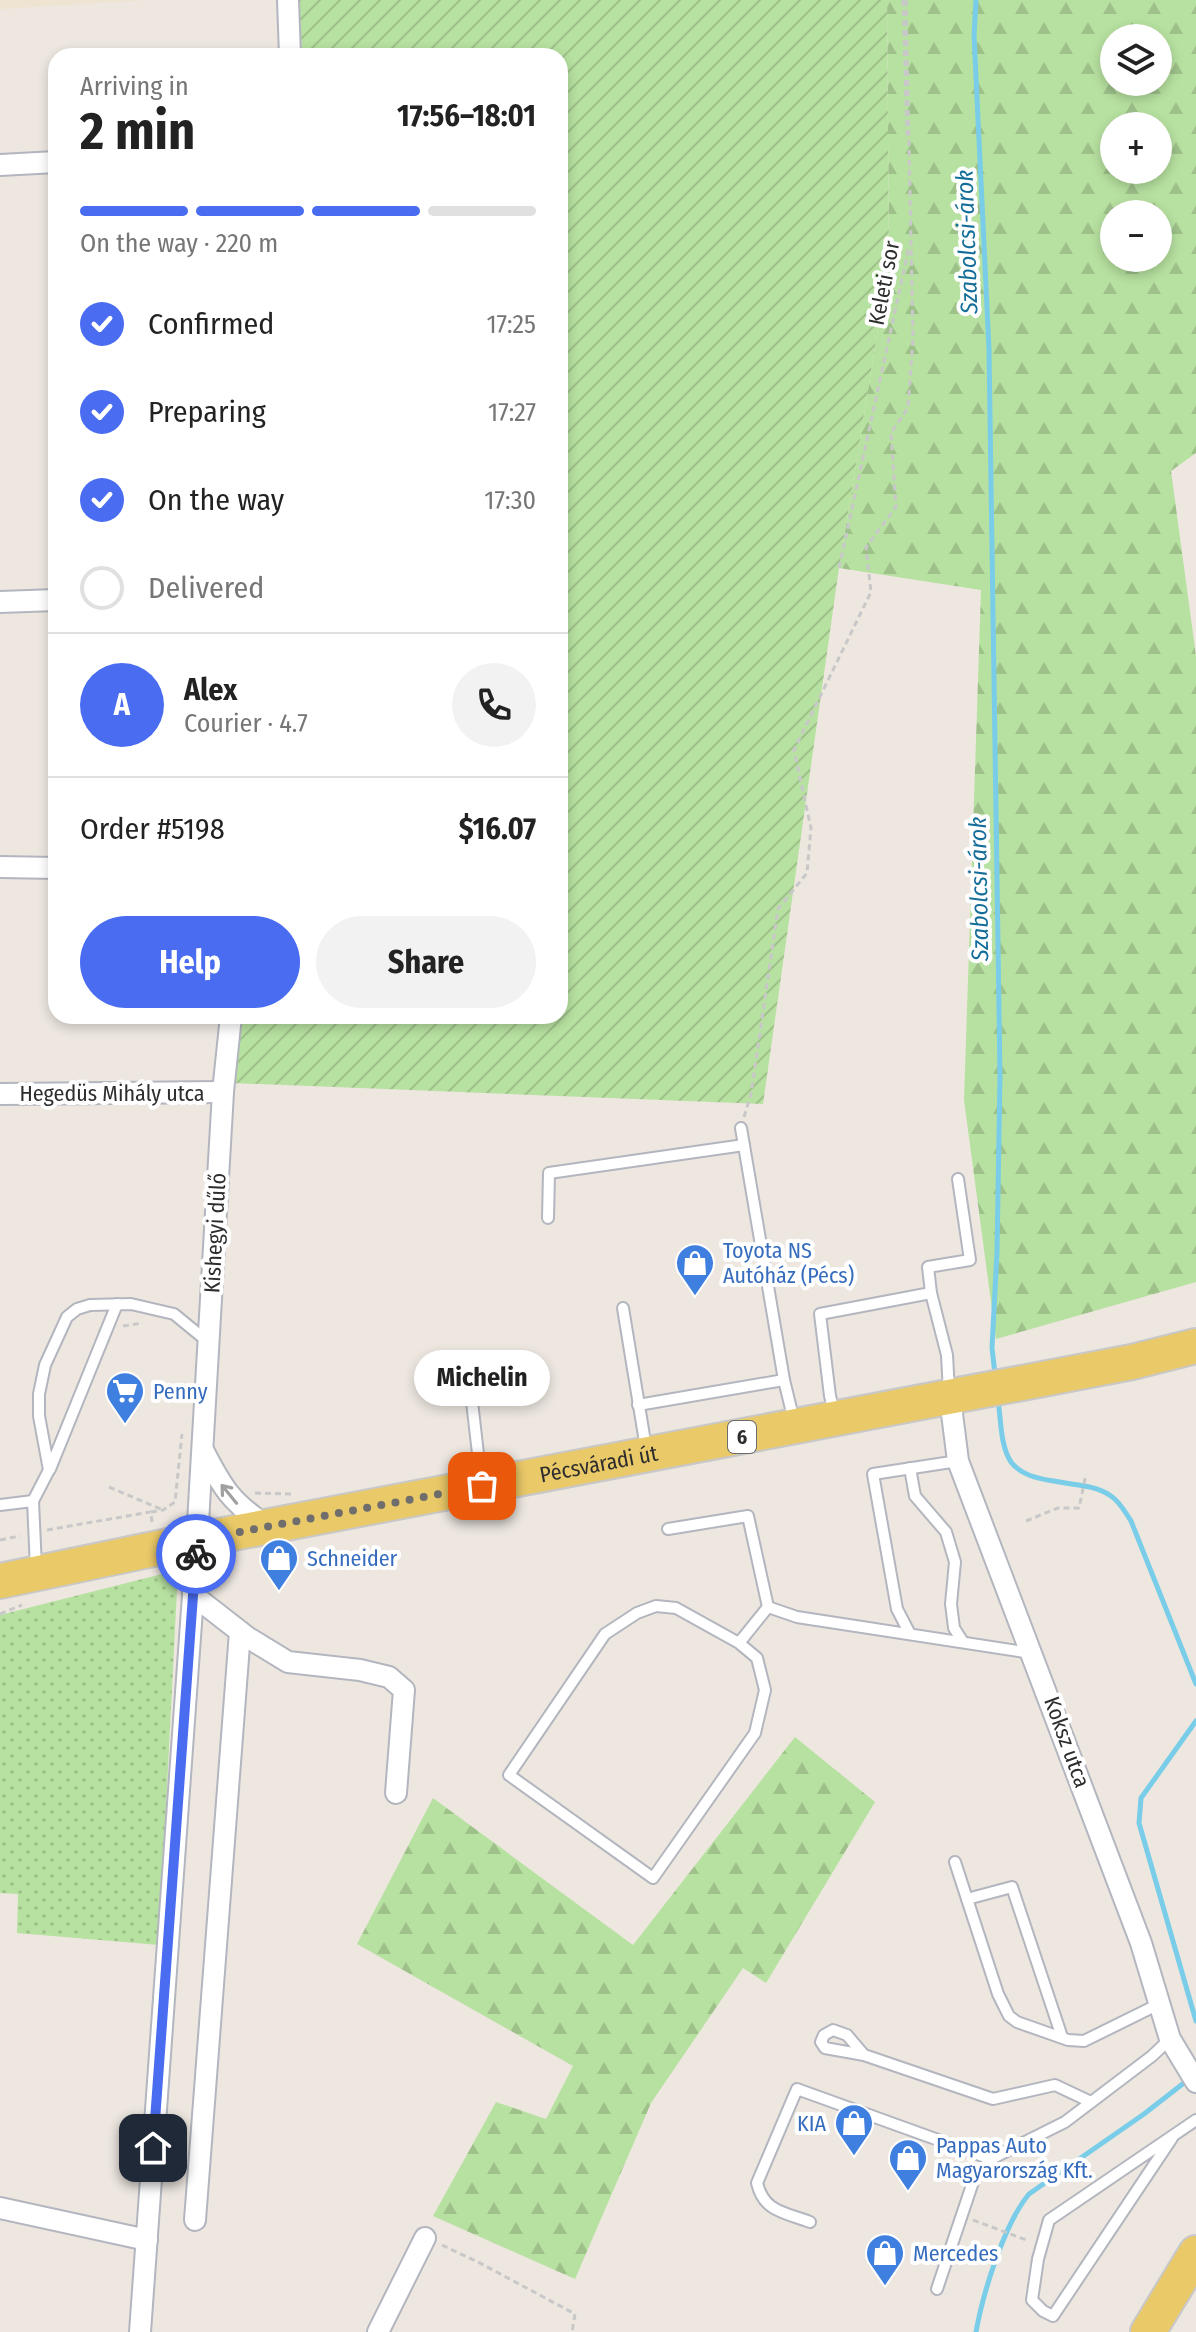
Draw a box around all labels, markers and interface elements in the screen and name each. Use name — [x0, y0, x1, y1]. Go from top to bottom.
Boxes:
map controls — [1100, 24, 1172, 272]
button: layers — [1100, 24, 1172, 96]
text: Arriving in — [80, 71, 189, 102]
text: 17:56–18:01 — [397, 98, 536, 134]
text: 2 min — [80, 100, 195, 163]
button: + — [1100, 112, 1172, 184]
water label: Szabolcsi-árok — [950, 169, 984, 316]
button: − — [1100, 200, 1172, 272]
text: On the way · 220 m — [80, 228, 278, 259]
street label: Keleti sor — [863, 238, 905, 327]
icon: check — [80, 302, 124, 346]
text: Confirmed — [148, 306, 274, 342]
text: 17:25 — [486, 309, 536, 340]
icon: check — [80, 390, 124, 434]
text: Preparing — [148, 394, 266, 430]
text: 17:27 — [488, 397, 536, 428]
icon: check — [80, 478, 124, 522]
text: On the way — [148, 482, 284, 518]
text: 17:30 — [484, 485, 536, 516]
text: Delivered — [148, 570, 264, 606]
button: phone — [452, 663, 536, 747]
text: Alex — [184, 672, 237, 708]
text: A — [114, 687, 130, 723]
text: Courier · 4.7 — [184, 708, 308, 739]
text: Order #5198 — [80, 811, 225, 847]
text: $16.07 — [459, 811, 536, 847]
water label: Szabolcsi-árok — [964, 816, 994, 962]
button: Help — [80, 916, 300, 1008]
button: Share — [316, 916, 536, 1008]
street label: Hegedüs Mihály utca — [19, 1080, 205, 1107]
street label: Kishegyi dűlő — [198, 1172, 232, 1294]
place label: Toyota NS Autóház (Pécs) — [723, 1237, 854, 1289]
shop icon: Toyota NS Autóház (Pécs) — [674, 1242, 716, 1297]
callout: Michelin — [414, 1350, 550, 1406]
text: Michelin — [436, 1362, 528, 1393]
supermarket icon: Penny — [104, 1370, 146, 1425]
place label: Penny — [153, 1378, 208, 1405]
road number: 6 — [728, 1421, 756, 1453]
street label: Pécsváradi út — [537, 1439, 661, 1488]
pin — [448, 1452, 516, 1520]
icon: bag — [460, 1464, 504, 1508]
one-way arrow — [220, 1484, 238, 1505]
courier — [156, 1514, 236, 1594]
icon: bike — [174, 1532, 218, 1576]
shop icon: Schneider — [258, 1537, 300, 1592]
place label: Schneider — [307, 1545, 398, 1572]
street label: Koksz utca — [1038, 1693, 1096, 1791]
shop icon: KIA — [833, 2102, 875, 2157]
place label: KIA — [797, 2110, 826, 2137]
pin — [119, 2114, 187, 2182]
icon: home — [131, 2126, 175, 2170]
place label: Pappas Auto Magyarország Kft. — [936, 2132, 1093, 2184]
shop icon: Pappas Auto Magyarország Kft. — [887, 2137, 929, 2192]
shop icon: Mercedes — [864, 2232, 906, 2287]
place label: Mercedes — [913, 2240, 999, 2267]

